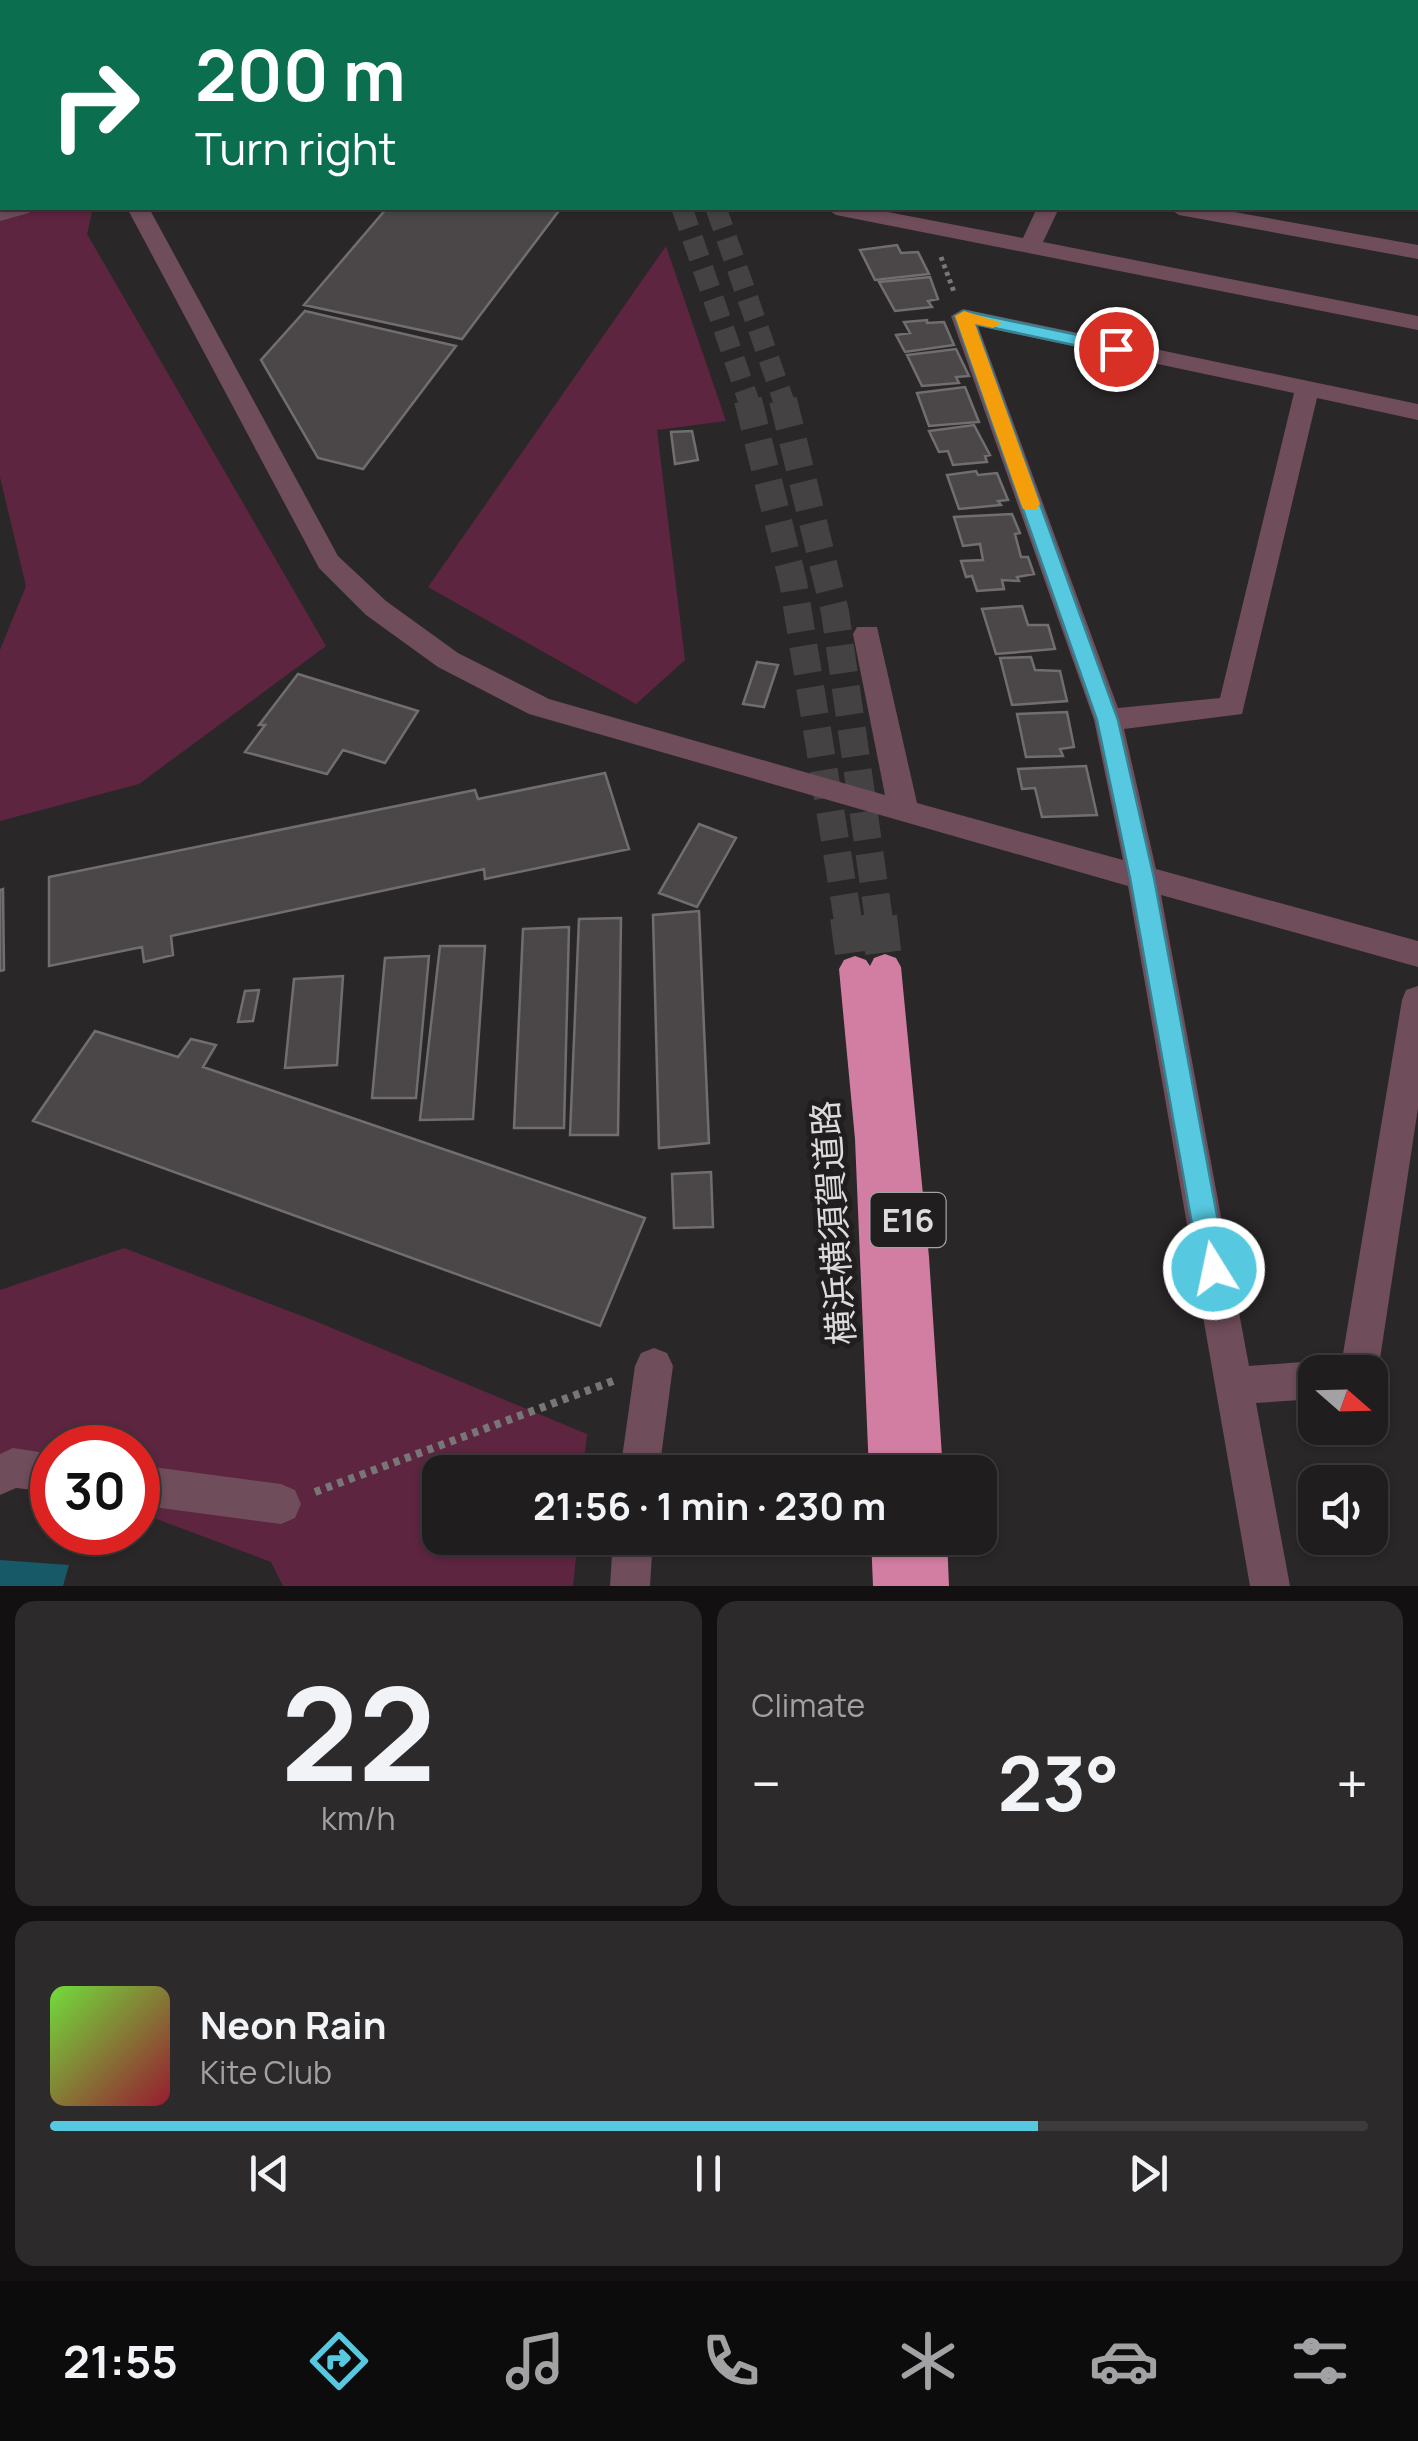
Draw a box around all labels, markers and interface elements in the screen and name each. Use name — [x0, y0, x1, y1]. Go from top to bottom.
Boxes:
text: 200 m — [195, 26, 406, 122]
icon: right — [30, 40, 160, 170]
text: Turn right — [195, 117, 396, 179]
pin — [1074, 307, 1159, 392]
icon: arrive — [1089, 322, 1144, 377]
street label: 横浜横須賀道路 — [801, 1099, 865, 1347]
road number: E16 — [870, 1193, 946, 1247]
position arrow — [1162, 1217, 1266, 1321]
north arrow — [1298, 1355, 1388, 1445]
map controls — [1298, 1355, 1388, 1555]
speed limit sign: 30 — [30, 1425, 160, 1555]
button: sound — [1298, 1465, 1388, 1555]
text: 21:56 · 1 min · 230 m — [533, 1479, 886, 1531]
text: 22 — [281, 1642, 436, 1820]
text: Climate — [752, 1683, 865, 1727]
text: 23° — [998, 1731, 1120, 1834]
text: − — [752, 1745, 781, 1821]
text: + — [1336, 1745, 1368, 1821]
text: km/h — [321, 1796, 395, 1840]
text: Neon Rain — [200, 1998, 386, 2050]
text: Kite Club — [200, 2050, 332, 2094]
icon: previous — [242, 2146, 297, 2201]
icon: pause — [681, 2146, 736, 2201]
icon: next — [1121, 2146, 1176, 2201]
icon: directions — [304, 2326, 374, 2396]
icon: music — [500, 2326, 570, 2396]
icon: phone — [696, 2326, 766, 2396]
icon: climate — [893, 2326, 963, 2396]
icon: car — [1089, 2326, 1159, 2396]
icon: filters — [1285, 2326, 1355, 2396]
text: 21:55 — [63, 2330, 178, 2392]

